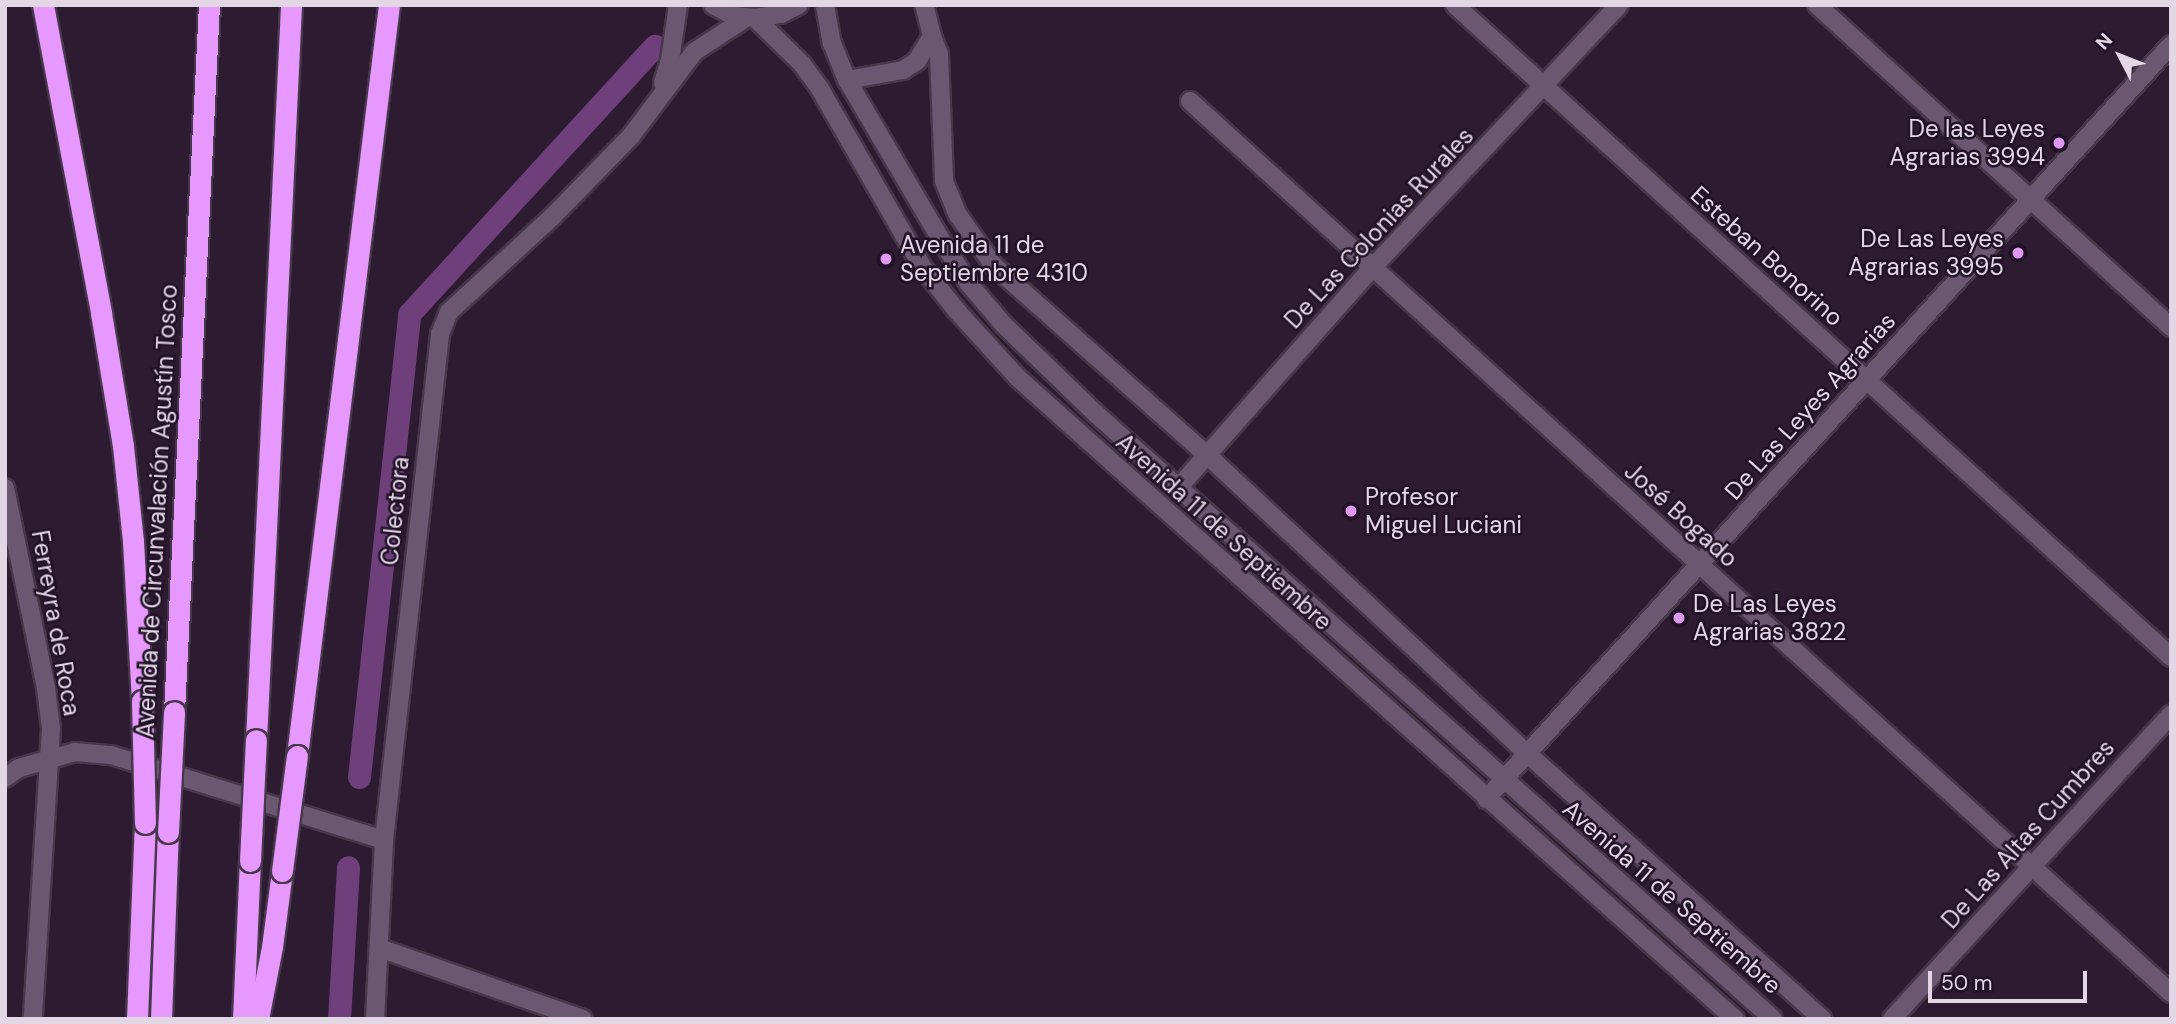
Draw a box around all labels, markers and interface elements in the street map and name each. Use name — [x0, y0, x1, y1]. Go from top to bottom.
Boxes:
north arrow — [2085, 21, 2155, 91]
text: N — [2090, 28, 2118, 55]
place label: De las Leyes Agrarias 3994 — [1889, 115, 2045, 171]
street label: De Las Colonias Rurales — [1279, 122, 1479, 334]
marker: De las Leyes Agrarias 3994 — [2051, 135, 2067, 151]
street label: Esteban Bonorino — [1685, 180, 1849, 332]
place label: De Las Leyes Agrarias 3995 — [1848, 225, 2004, 281]
place label: Avenida 11 de Septiembre 4310 — [900, 231, 1088, 287]
marker: De Las Leyes Agrarias 3995 — [2010, 245, 2026, 261]
marker: Avenida 11 de Septiembre 4310 — [878, 251, 894, 267]
street label: Avenida de Circunvalación Agustín Tosco — [131, 283, 183, 739]
street label: De Las Leyes Agrarias — [1719, 307, 1901, 505]
street label: Avenida 11 de Septiembre — [1110, 428, 1338, 636]
street label: Colectora — [375, 455, 415, 567]
street label: José Bogado — [1619, 457, 1743, 573]
place label: Profesor Miguel Luciani — [1365, 483, 1522, 539]
marker: Profesor Miguel Luciani — [1343, 503, 1359, 519]
street label: Ferreyra de Roca — [26, 528, 86, 718]
place label: De Las Leyes Agrarias 3822 — [1693, 590, 1846, 646]
marker: De Las Leyes Agrarias 3822 — [1671, 610, 1687, 626]
street label: De Las Altas Cumbres — [1936, 734, 2120, 934]
street label: Avenida 11 de Septiembre — [1557, 794, 1787, 1000]
scale bar — [1931, 958, 2090, 1002]
text: 50 m — [1941, 969, 1992, 997]

